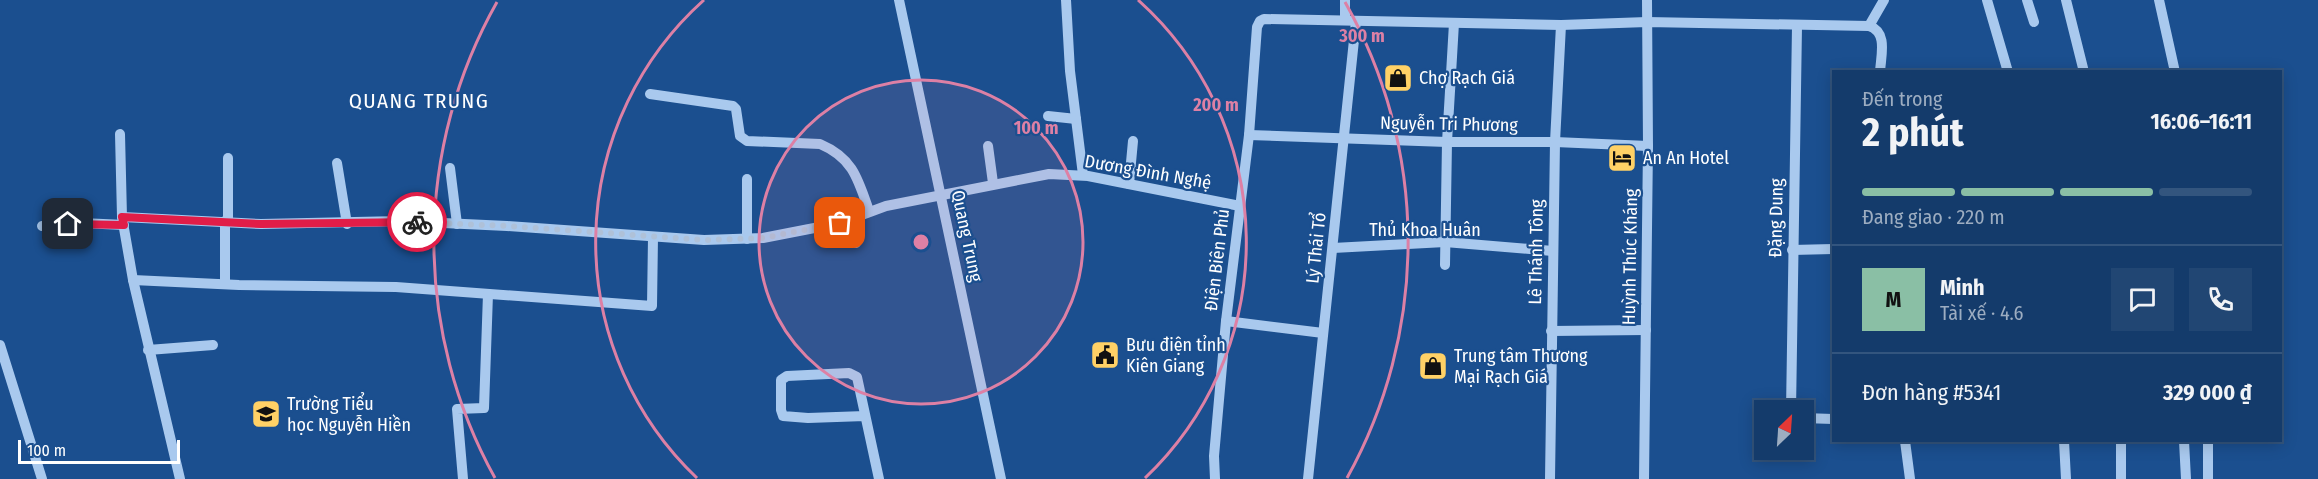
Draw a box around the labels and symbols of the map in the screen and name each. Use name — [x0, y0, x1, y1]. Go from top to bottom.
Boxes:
text: 300 m — [1338, 25, 1385, 47]
shop icon: Chợ Rạch Giá — [1382, 62, 1414, 94]
place label: Chợ Rạch Giá — [1419, 67, 1515, 89]
district label: QUANG TRUNG — [349, 88, 489, 114]
text: 200 m — [1192, 94, 1239, 116]
street label: Nguyễn Tri Phương — [1380, 112, 1519, 136]
text: 100 m — [1014, 117, 1058, 139]
hotel icon: An An Hotel — [1606, 142, 1638, 174]
place label: An An Hotel — [1643, 147, 1729, 169]
street label: Dương Đình Nghệ — [1083, 150, 1213, 194]
street label: Đặng Dung — [1764, 178, 1788, 258]
street label: Quang Trung — [947, 188, 988, 284]
street label: Huỳnh Thúc Kháng — [1618, 188, 1642, 325]
courier — [387, 192, 447, 252]
pin — [814, 197, 865, 248]
pin — [42, 198, 93, 249]
street label: Lê Thánh Tông — [1524, 199, 1548, 305]
street label: Điện Biên Phủ — [1200, 208, 1234, 312]
street label: Lý Thái Tổ — [1300, 211, 1331, 285]
street label: Thủ Khoa Huân — [1369, 219, 1481, 241]
centre of rings — [911, 232, 931, 252]
place label: Bưu điện tỉnh Kiên Giang — [1126, 334, 1226, 377]
public building icon: Bưu điện tỉnh Kiên Giang — [1089, 339, 1121, 371]
place label: Trung tâm Thương Mại Rạch Giá — [1454, 345, 1588, 388]
shop icon: Trung tâm Thương Mại Rạch Giá — [1417, 350, 1449, 382]
place label: Trường Tiểu học Nguyễn Hiền — [287, 392, 411, 436]
school or university icon: Trường Tiểu học Nguyễn Hiền — [250, 398, 282, 430]
north arrow — [1754, 400, 1814, 460]
scale bar — [18, 437, 180, 464]

